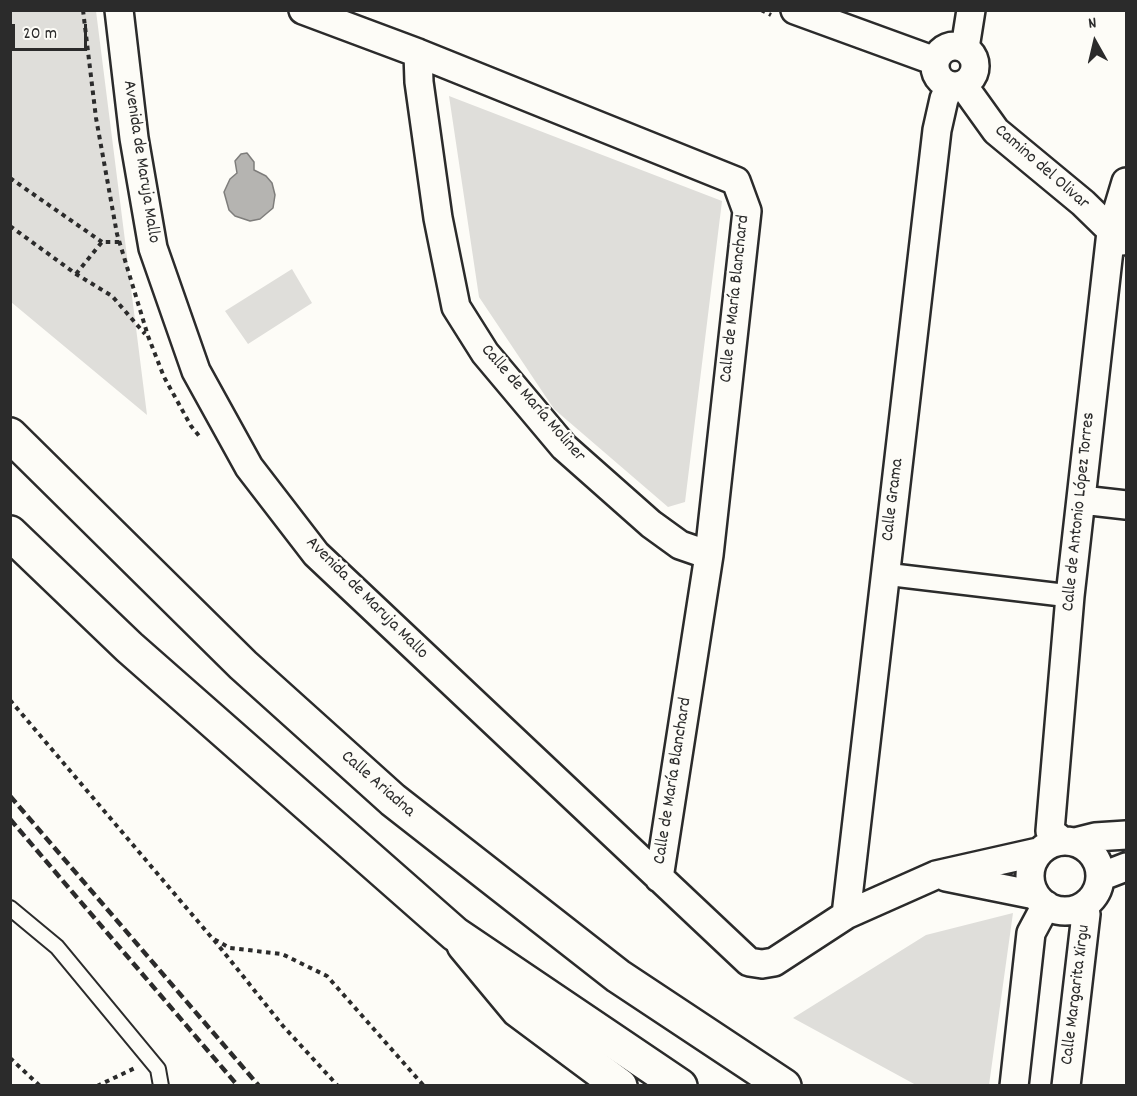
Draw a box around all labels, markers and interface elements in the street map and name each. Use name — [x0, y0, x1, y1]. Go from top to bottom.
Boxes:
scale bar — [15, 12, 90, 50]
north arrow — [1065, 12, 1125, 72]
text: N — [1087, 12, 1098, 36]
text: 20 m — [23, 22, 57, 47]
street label: Avenida de Maruja Mallo — [116, 79, 164, 245]
street label: Camino del Olivar — [989, 121, 1093, 215]
street label: Calle de María Blanchard — [716, 214, 756, 384]
street label: Calle de María Moliner — [475, 341, 589, 467]
street label: Calle de Antonio López Torres — [1059, 411, 1101, 613]
street label: Calle Grama — [878, 458, 910, 542]
street label: Avenida de Maruja Mallo — [300, 533, 432, 665]
street label: Calle de María Blanchard — [650, 696, 698, 866]
street label: Calle Ariadna — [335, 747, 419, 823]
street label: Calle Margarita Xirgu — [1058, 924, 1096, 1066]

